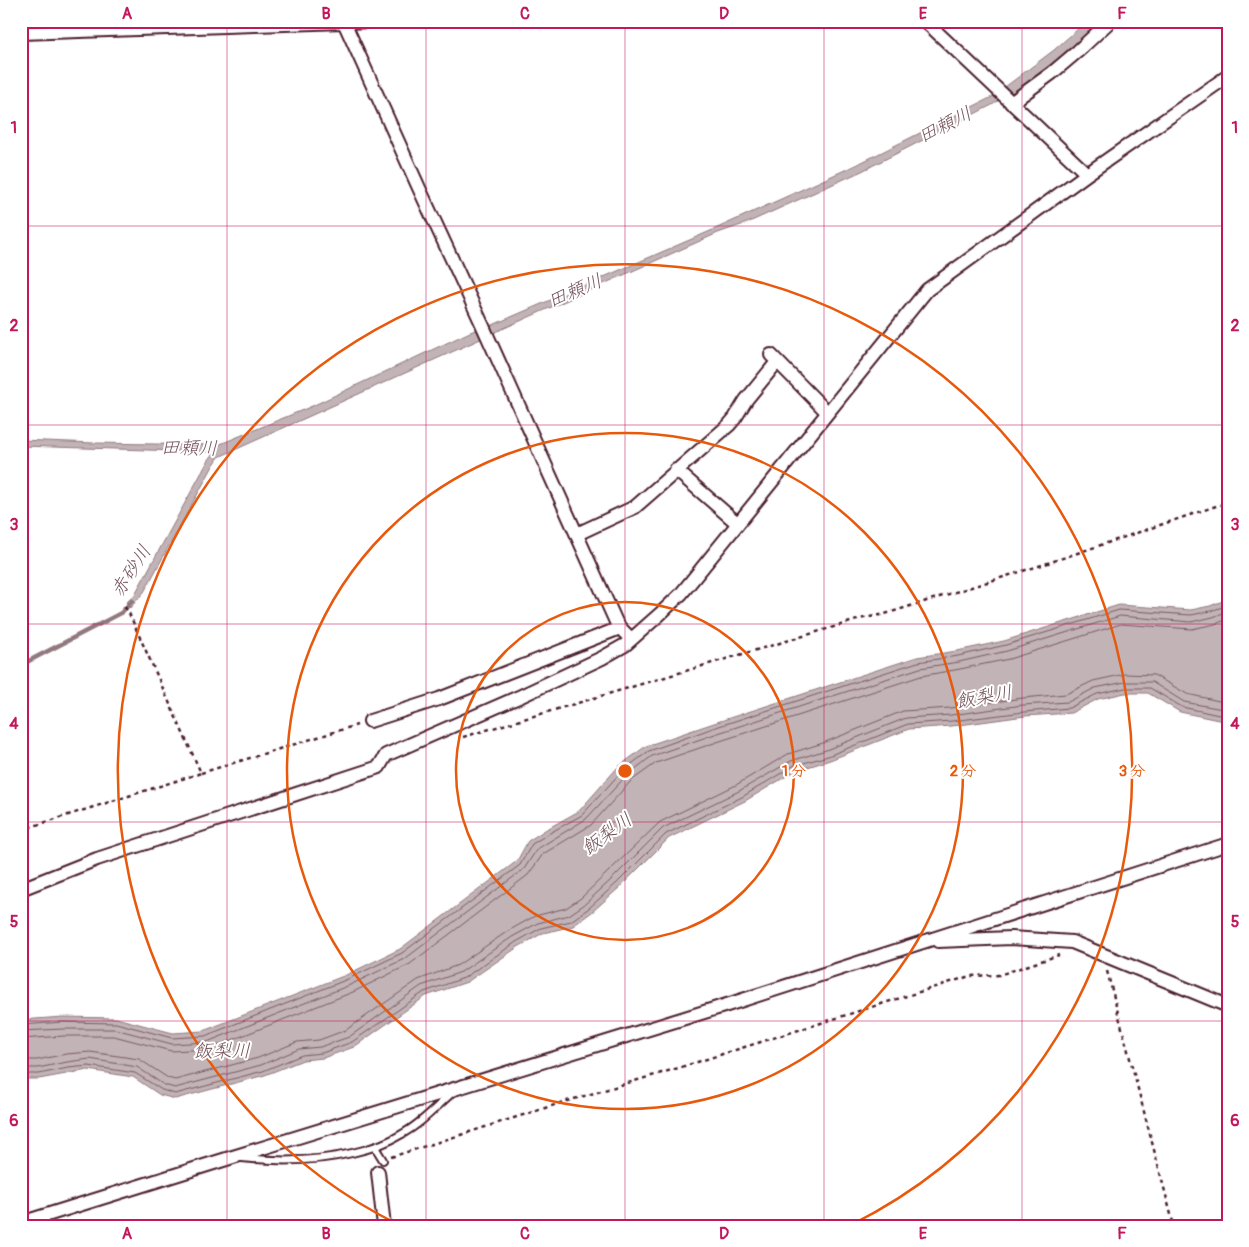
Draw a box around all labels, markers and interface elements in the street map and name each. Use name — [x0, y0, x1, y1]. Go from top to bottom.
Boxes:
text: A — [122, 4, 133, 24]
text: B — [321, 4, 331, 24]
text: C — [520, 4, 530, 24]
text: D — [719, 4, 729, 24]
text: E — [919, 4, 928, 24]
text: F — [1117, 4, 1127, 24]
water label: 田頼川 — [914, 101, 976, 149]
text: 1 — [11, 118, 17, 138]
text: 1 — [1232, 118, 1238, 138]
water label: 田頼川 — [544, 269, 606, 313]
text: 2 — [10, 316, 19, 336]
text: 2 — [1231, 316, 1240, 336]
water label: 田頼川 — [160, 436, 218, 460]
text: 3 — [10, 515, 19, 535]
text: 3 — [1231, 515, 1240, 535]
water label: 赤砂川 — [105, 541, 157, 601]
water label: 飯梨川 — [954, 680, 1014, 714]
text: 4 — [9, 714, 19, 734]
text: 4 — [1230, 714, 1240, 734]
centre of rings — [616, 762, 634, 780]
text: 1 分 — [782, 762, 806, 781]
text: 2 分 — [950, 762, 976, 781]
text: 3 分 — [1119, 762, 1145, 781]
water label: 飯梨川 — [577, 808, 637, 860]
text: 5 — [10, 912, 19, 932]
text: 5 — [1231, 912, 1240, 932]
water label: 飯梨川 — [193, 1039, 251, 1063]
text: 6 — [9, 1111, 19, 1131]
text: 6 — [1230, 1111, 1240, 1131]
text: A — [122, 1224, 133, 1244]
text: B — [321, 1224, 331, 1244]
text: C — [520, 1224, 530, 1244]
text: D — [719, 1224, 729, 1244]
text: E — [919, 1224, 928, 1244]
text: F — [1117, 1224, 1127, 1244]

